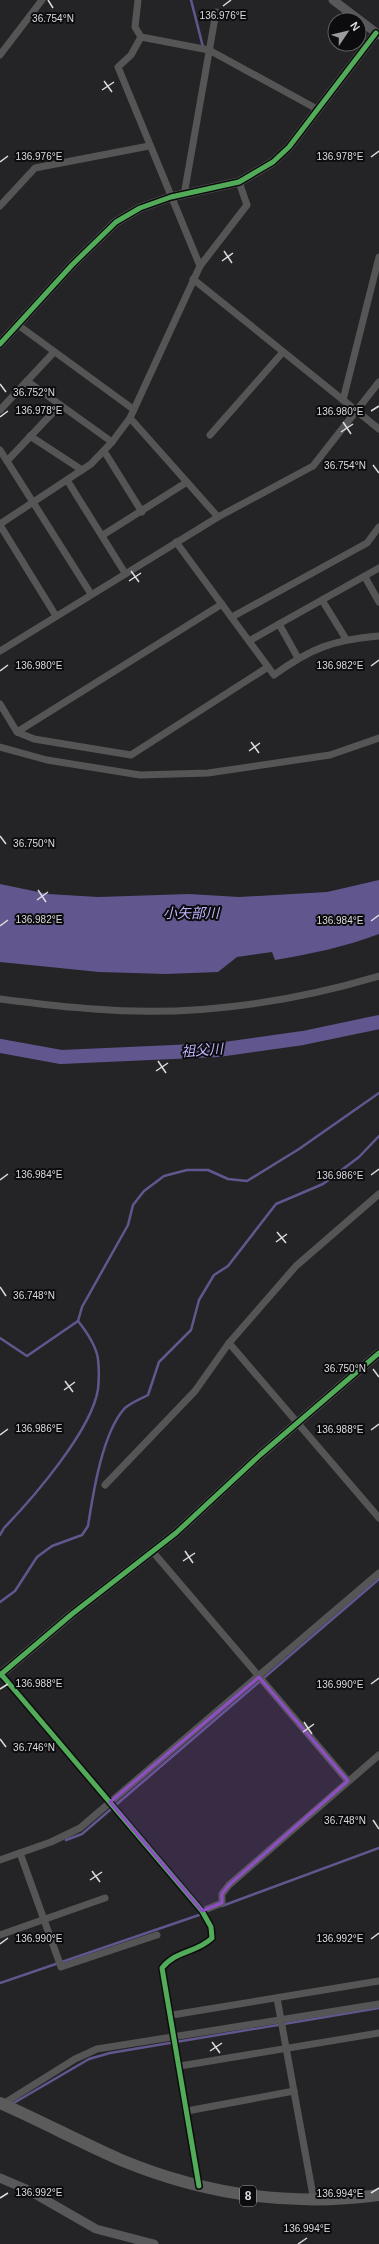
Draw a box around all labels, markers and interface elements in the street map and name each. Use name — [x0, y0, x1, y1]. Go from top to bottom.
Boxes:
text: 136.976°E — [200, 10, 247, 21]
north arrow — [327, 12, 367, 52]
text: 36.754°N — [32, 13, 74, 24]
text: N — [348, 20, 362, 33]
text: 136.976°E — [16, 151, 63, 162]
text: 136.978°E — [317, 151, 364, 162]
text: 36.752°N — [13, 387, 55, 398]
text: 136.978°E — [16, 405, 63, 416]
text: 136.980°E — [317, 406, 364, 417]
text: 36.754°N — [324, 460, 366, 471]
text: 136.980°E — [16, 660, 63, 671]
text: 136.982°E — [317, 660, 364, 671]
text: 36.750°N — [13, 838, 55, 849]
water label: 小矢部川 — [163, 905, 221, 921]
text: 136.982°E — [16, 914, 63, 925]
text: 136.984°E — [317, 915, 364, 926]
water label: 祖父川 — [180, 1040, 226, 1059]
text: 136.984°E — [16, 1169, 63, 1180]
text: 136.986°E — [317, 1170, 364, 1181]
text: 36.748°N — [13, 1290, 55, 1301]
text: 36.750°N — [324, 1363, 366, 1374]
text: 136.986°E — [16, 1423, 63, 1434]
text: 136.988°E — [317, 1424, 364, 1435]
text: 136.988°E — [16, 1678, 63, 1689]
text: 136.990°E — [317, 1679, 364, 1690]
text: 36.746°N — [13, 1742, 55, 1753]
text: 36.748°N — [324, 1815, 366, 1826]
text: 136.990°E — [16, 1933, 63, 1944]
text: 136.992°E — [317, 1933, 364, 1944]
road number: 8 — [240, 2186, 256, 2206]
text: 136.992°E — [16, 2187, 63, 2198]
text: 136.994°E — [317, 2188, 364, 2199]
text: 136.994°E — [284, 2223, 331, 2234]

